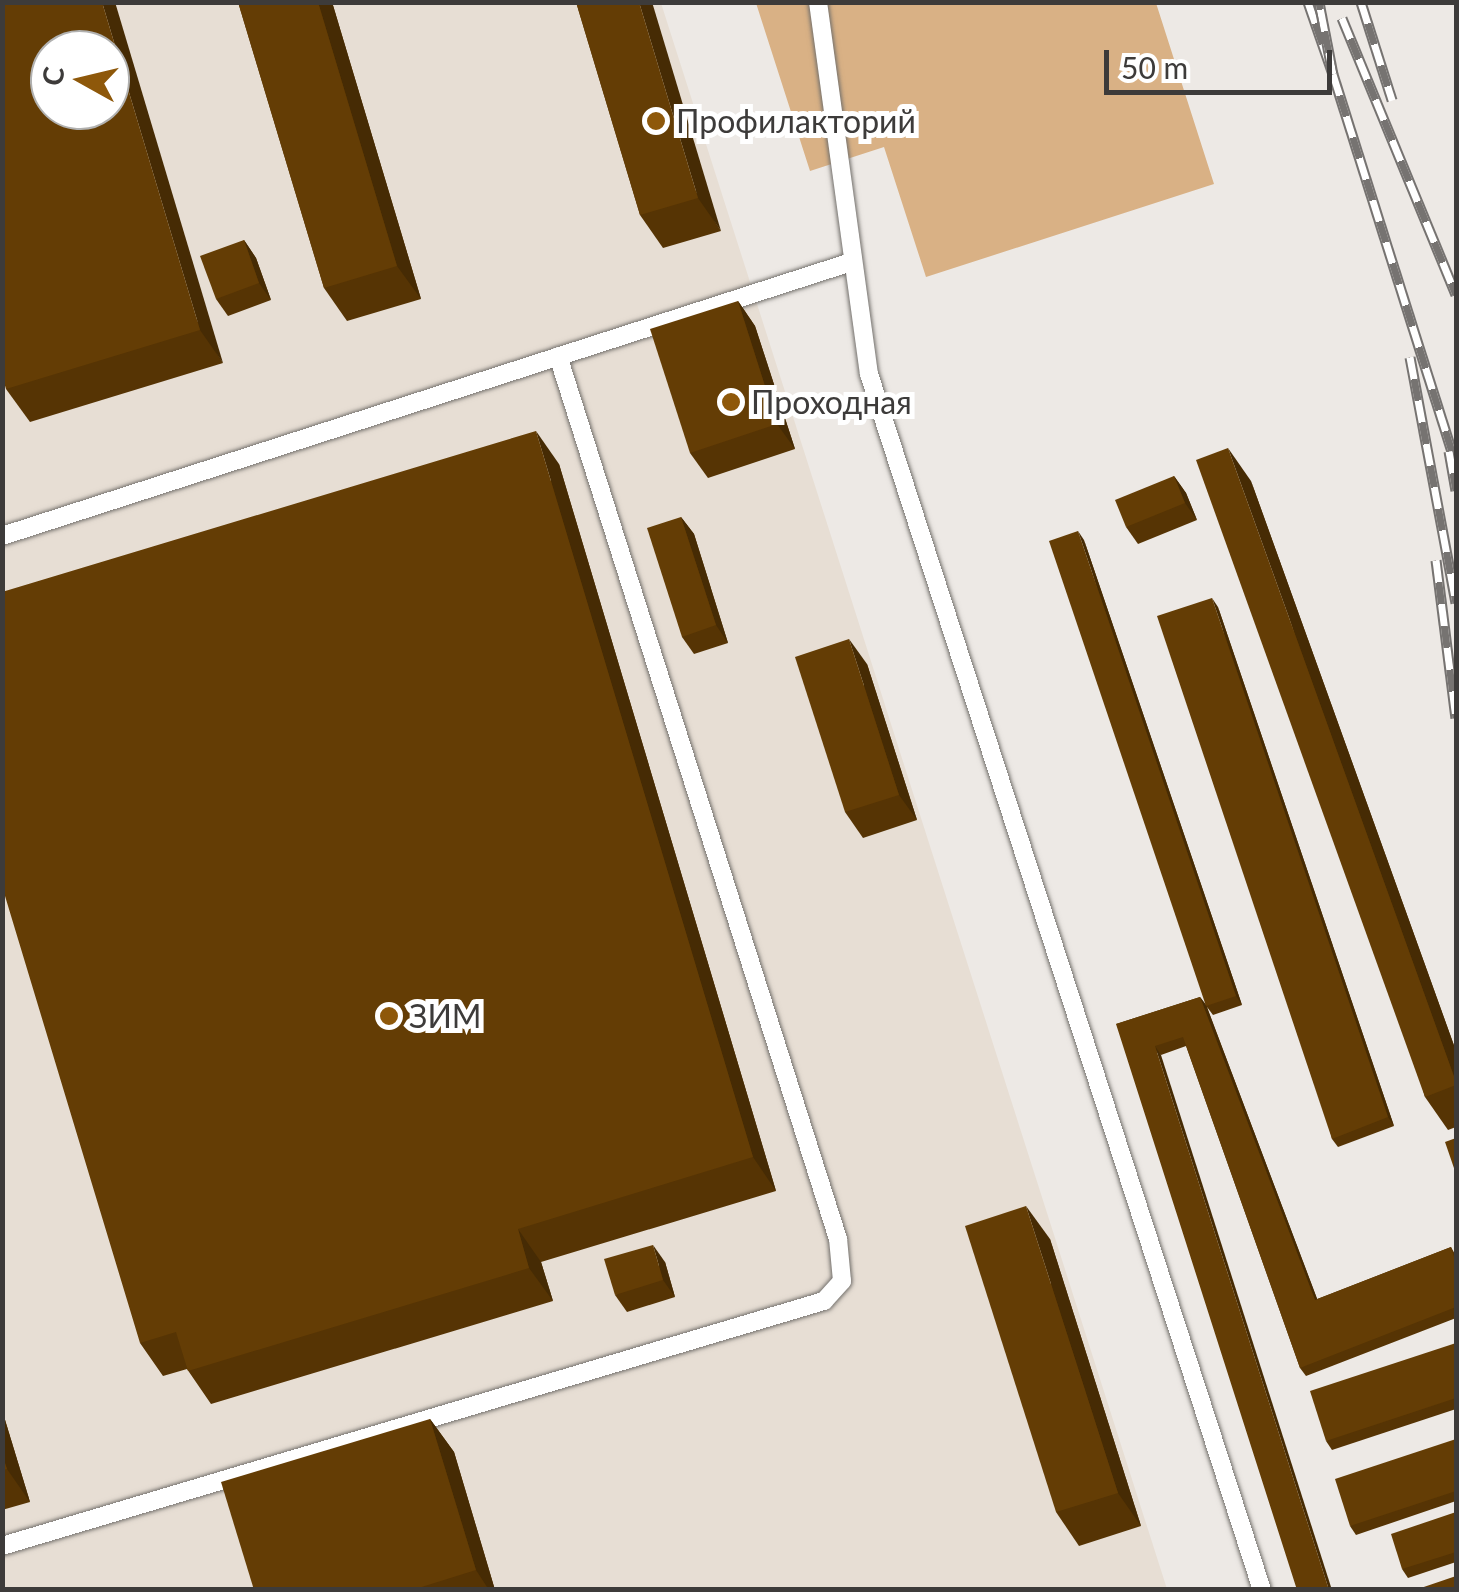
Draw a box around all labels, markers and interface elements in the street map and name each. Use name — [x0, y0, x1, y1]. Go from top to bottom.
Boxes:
north arrow — [30, 30, 130, 130]
scale bar — [1109, 30, 1336, 92]
text: 50 m — [1121, 49, 1188, 85]
text: С — [34, 65, 70, 88]
place label: Профилакторий — [676, 102, 916, 140]
marker: Профилакторий — [645, 110, 667, 132]
place label: Проходная — [751, 383, 912, 421]
marker: Проходная — [720, 391, 742, 413]
place label: ЗИМ — [409, 997, 482, 1035]
marker: ЗИМ — [378, 1005, 400, 1027]

